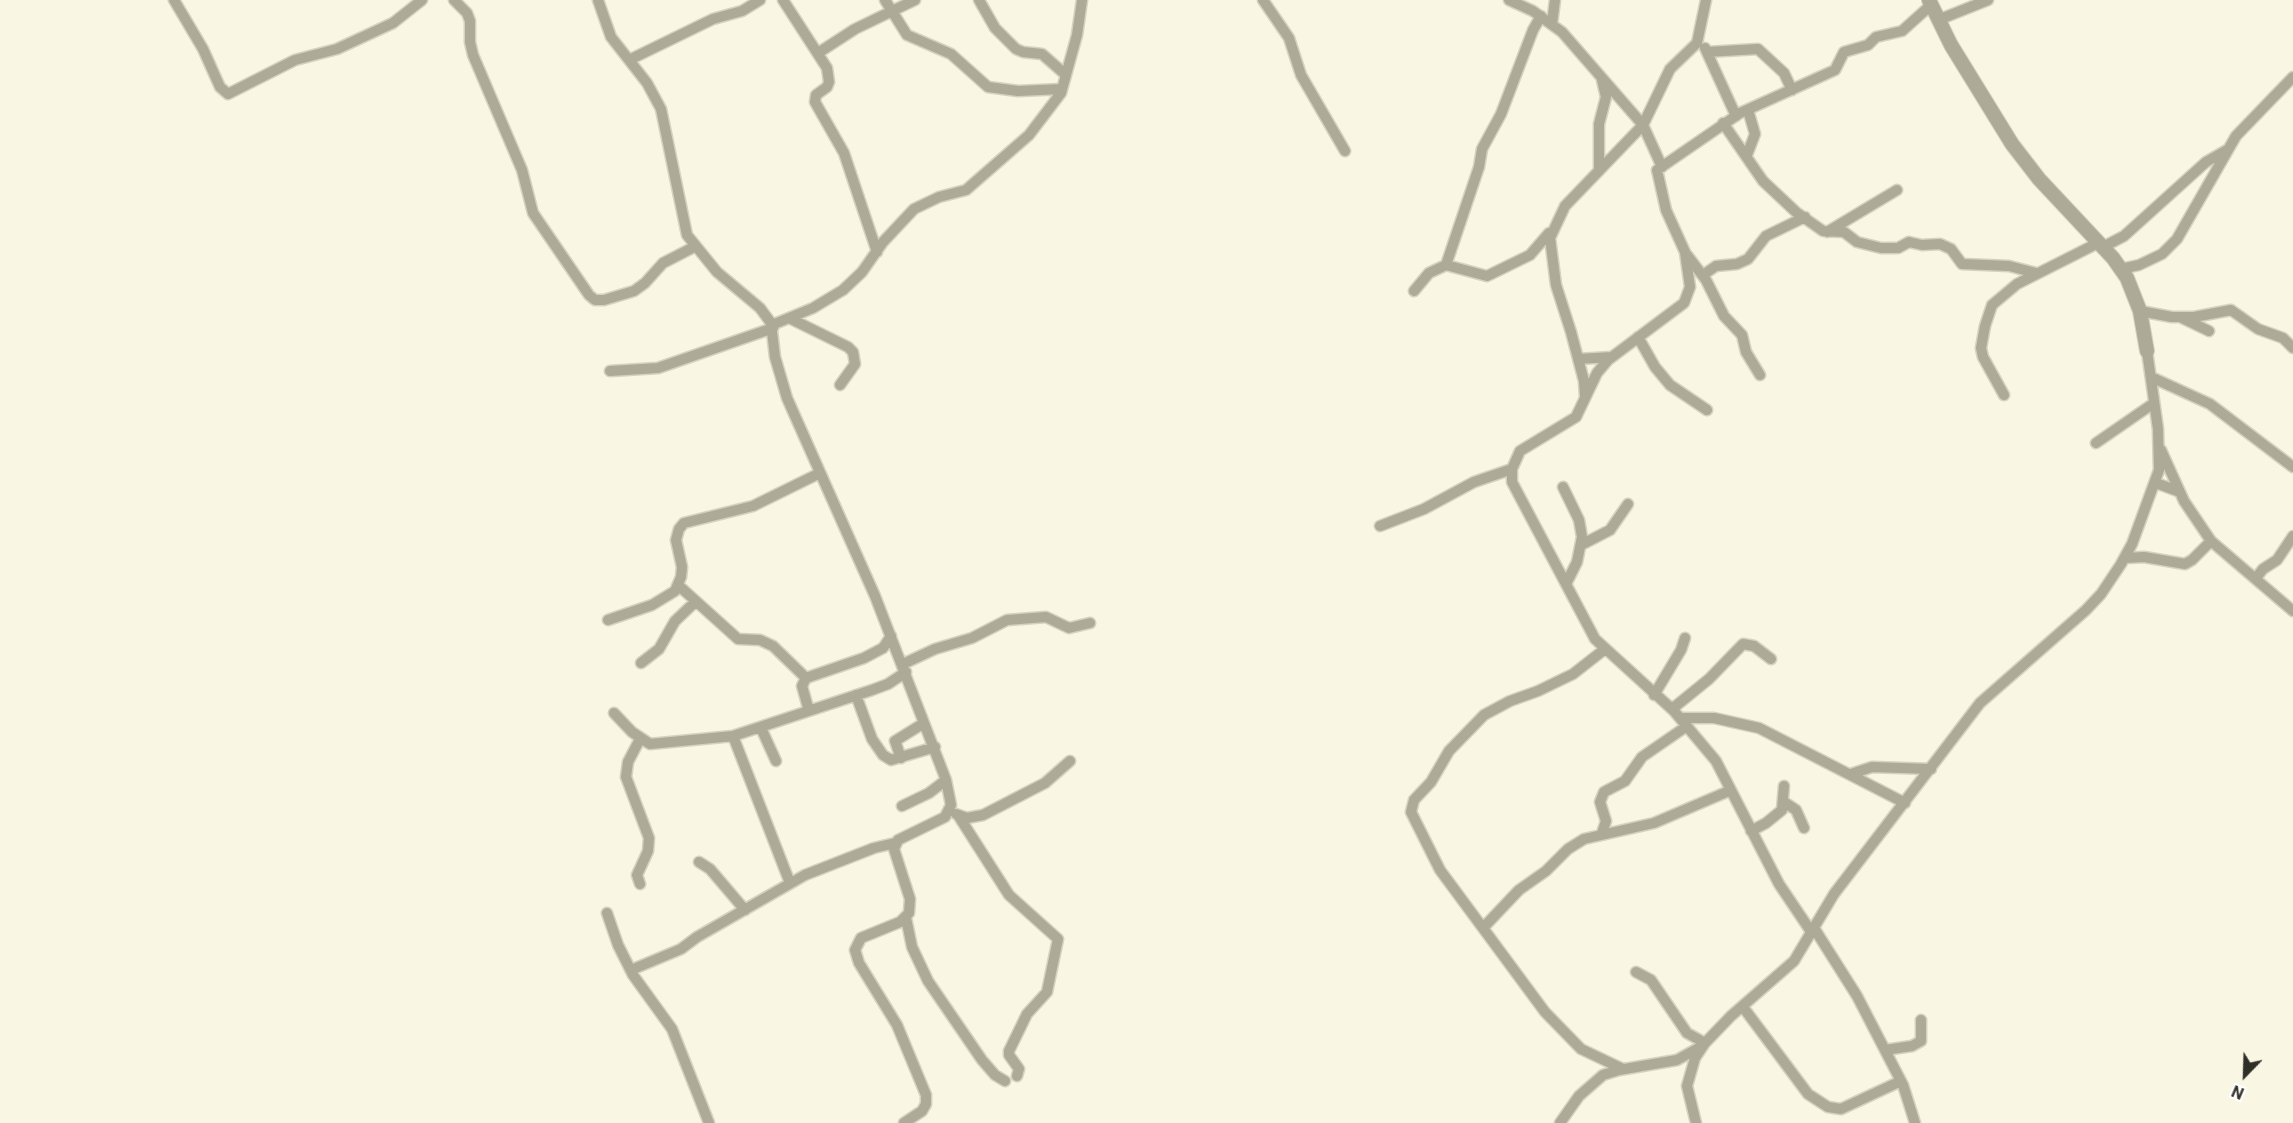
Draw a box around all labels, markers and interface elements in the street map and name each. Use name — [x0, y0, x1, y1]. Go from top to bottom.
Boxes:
north arrow — [2215, 1045, 2275, 1105]
text: N — [2229, 1081, 2247, 1103]

